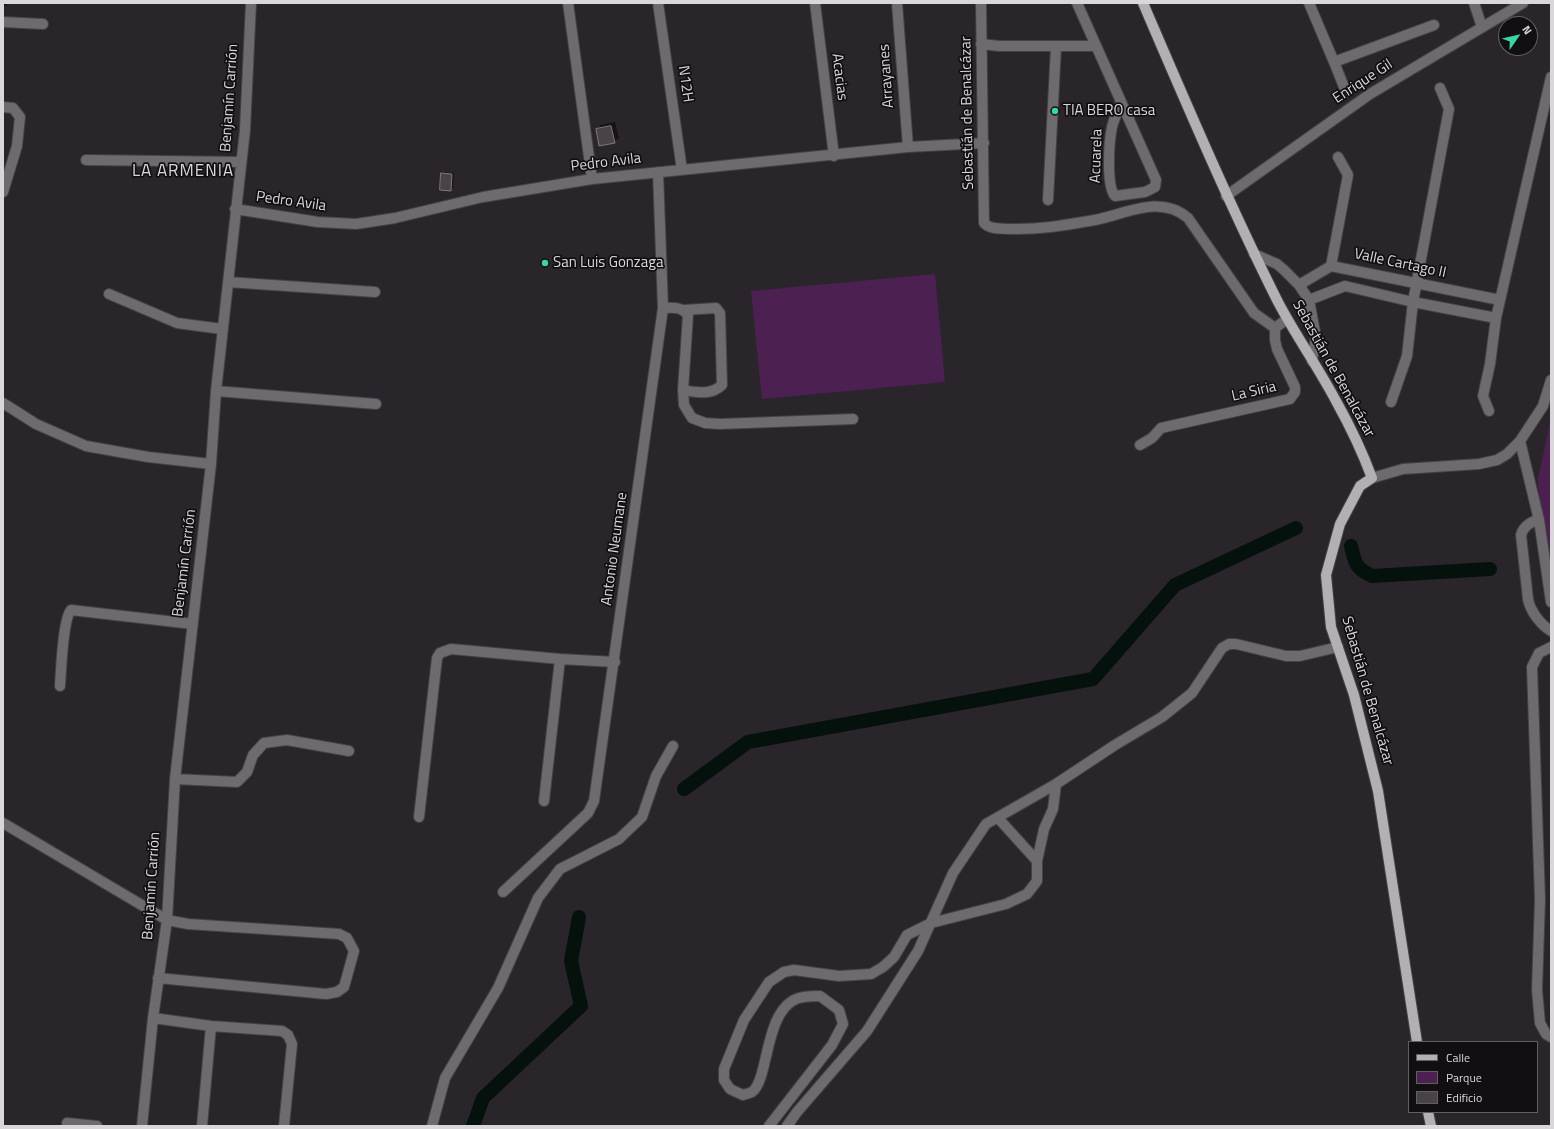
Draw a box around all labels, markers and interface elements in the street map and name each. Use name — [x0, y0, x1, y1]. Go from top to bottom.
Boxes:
north arrow — [1498, 16, 1538, 56]
text: N — [1518, 22, 1536, 37]
street label: Sebastián de Benalcázar — [958, 36, 978, 190]
street label: Benjamín Carrión — [217, 43, 243, 153]
street label: Arrayanes — [876, 43, 898, 109]
street label: Acacias — [827, 52, 851, 102]
street label: Enrique Gil — [1330, 56, 1396, 108]
street label: N12H — [674, 64, 696, 104]
place label: TIA BERO casa — [1063, 102, 1155, 120]
marker: TIA BERO casa — [1050, 106, 1060, 116]
street label: Acuarela — [1087, 128, 1107, 184]
street label: Pedro Avila — [570, 150, 642, 176]
district label: LA ARMENIA — [132, 162, 234, 182]
street label: Pedro Avila — [255, 188, 327, 216]
street label: Valle Cartago II — [1352, 245, 1448, 283]
place label: San Luis Gonzaga — [553, 254, 663, 272]
marker: San Luis Gonzaga — [540, 258, 550, 268]
street label: Sebastián de Benalcázar — [1288, 297, 1378, 441]
street label: La Siria — [1230, 378, 1278, 406]
street label: Antonio Neumane — [598, 491, 632, 607]
street label: Benjamín Carrión — [169, 508, 201, 618]
street label: Sebastián de Benalcázar — [1337, 615, 1397, 767]
street label: Benjamín Carrión — [139, 831, 165, 941]
legend — [1408, 1041, 1538, 1113]
text: Calle — [1446, 1048, 1470, 1067]
text: Parque — [1446, 1068, 1482, 1087]
text: Edificio — [1446, 1088, 1482, 1107]

